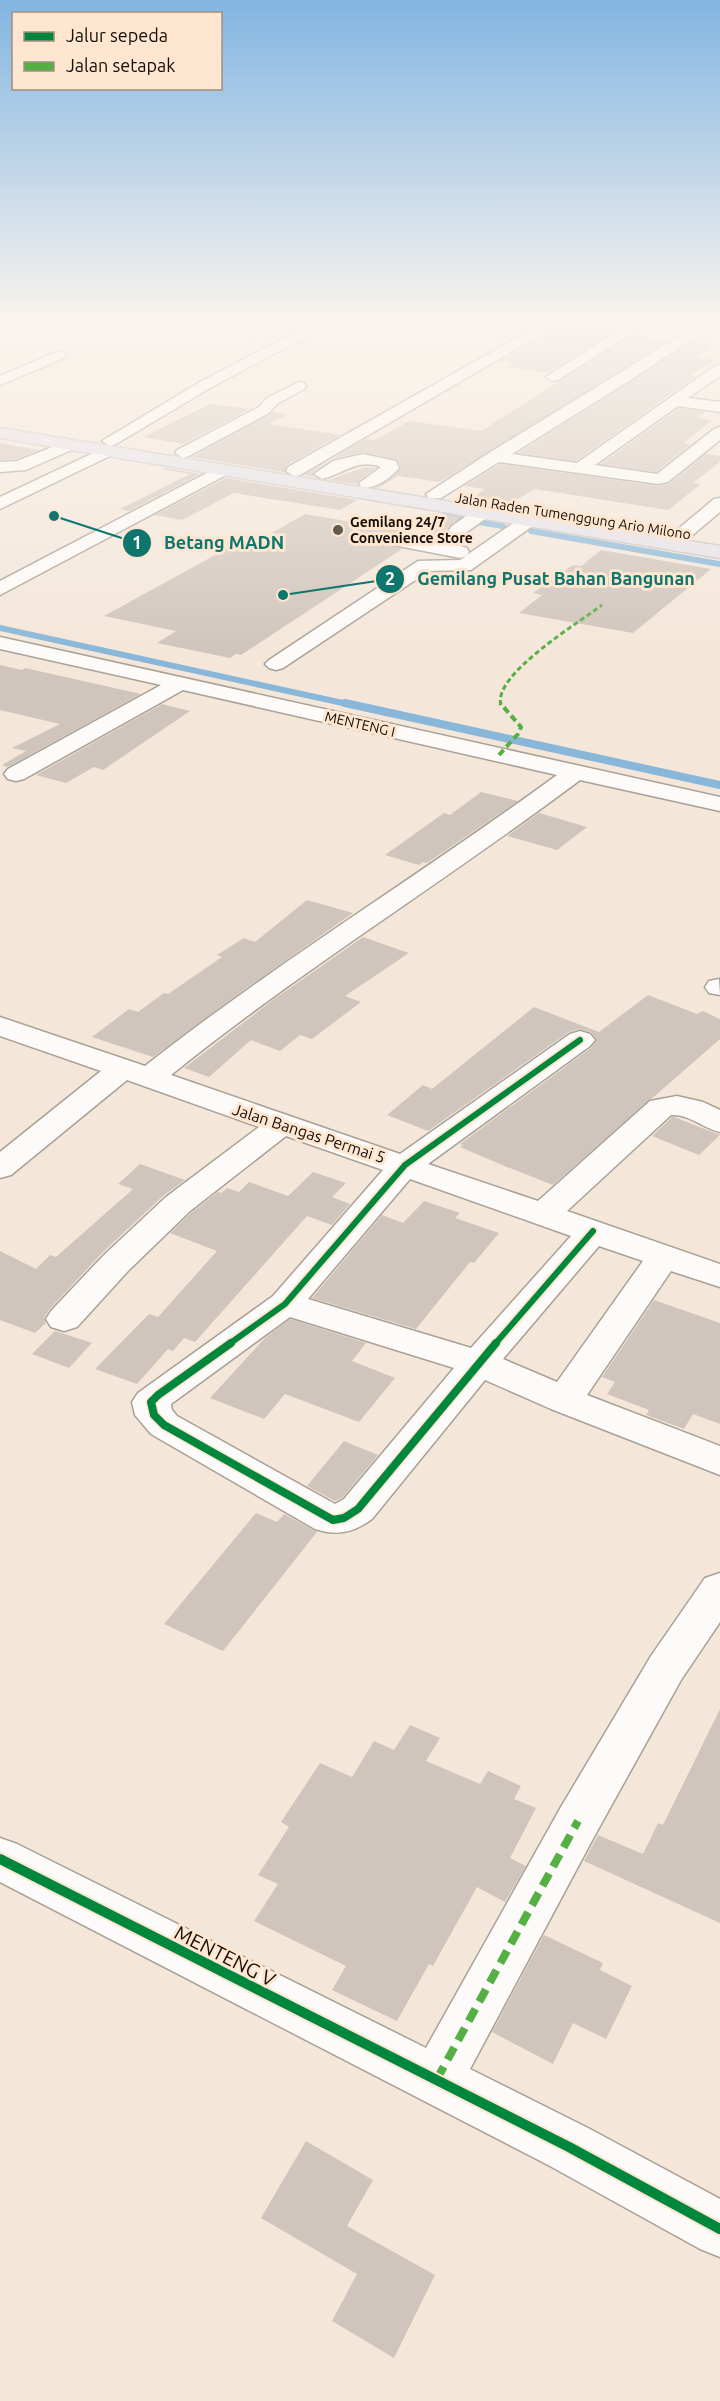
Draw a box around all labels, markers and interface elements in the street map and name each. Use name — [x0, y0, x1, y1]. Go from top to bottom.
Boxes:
legend — [12, 12, 222, 90]
text: Jalur sepeda — [66, 25, 168, 45]
text: Jalan setapak — [66, 55, 175, 75]
street label: Jalan Raden Tumenggung Ario Milono — [454, 489, 692, 543]
place label: Gemilang 24/7 Convenience Store — [350, 514, 473, 546]
marker: Gemilang 24/7 Convenience Store — [331, 523, 345, 537]
callout: Betang MADN — [122, 525, 296, 561]
text: 1 — [132, 532, 142, 552]
text: Betang MADN — [164, 532, 284, 552]
callout: Gemilang Pusat Bahan Bangunan — [375, 561, 707, 597]
text: 2 — [385, 568, 395, 588]
text: Gemilang Pusat Bahan Bangunan — [417, 568, 695, 588]
street label: MENTENG I — [323, 708, 397, 740]
street label: Jalan Bangas Permai 5 — [230, 1100, 388, 1166]
street label: MENTENG V — [171, 1920, 280, 1991]

